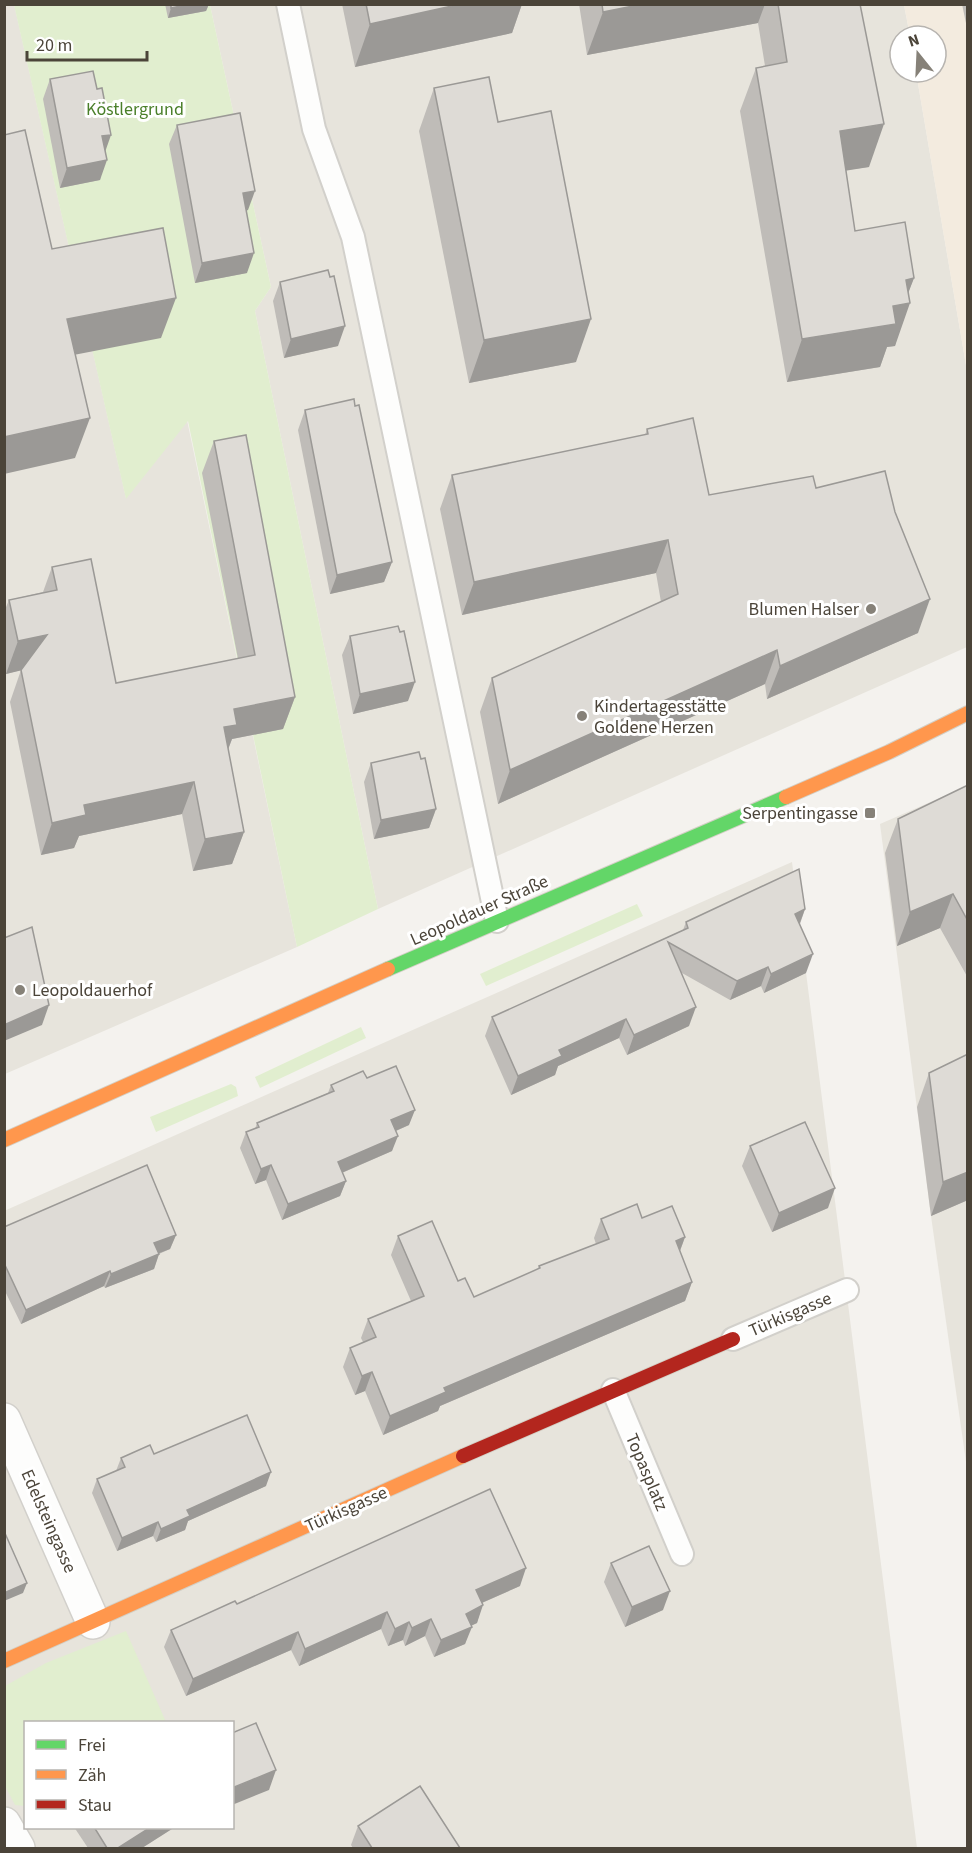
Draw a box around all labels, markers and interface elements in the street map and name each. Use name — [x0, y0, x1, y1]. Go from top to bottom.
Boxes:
scale bar — [27, 24, 147, 62]
north arrow — [888, 24, 948, 84]
text: N — [905, 29, 922, 53]
text: 20 m — [36, 33, 72, 58]
park label: Köstlergrund — [86, 97, 184, 122]
place label: Blumen Halser — [749, 597, 860, 622]
marker: Blumen Halser — [864, 602, 878, 616]
place label: Kindertagesstätte Goldene Herzen — [594, 694, 726, 740]
marker: Kindertagesstätte Goldene Herzen — [575, 709, 589, 723]
place label: Serpentingasse — [742, 801, 858, 826]
marker: Serpentingasse — [863, 806, 877, 820]
street label: Leopoldauer Straße — [406, 869, 552, 952]
place label: Leopoldauerhof — [32, 978, 153, 1003]
marker: Leopoldauerhof — [13, 983, 27, 997]
street label: Türkisgasse — [745, 1286, 835, 1343]
street label: Topasplatz — [619, 1430, 674, 1515]
street label: Edelsteingasse — [15, 1465, 83, 1577]
street label: Türkisgasse — [301, 1480, 391, 1539]
legend — [24, 1721, 234, 1829]
text: Frei — [78, 1733, 106, 1758]
text: Zäh — [78, 1763, 106, 1788]
text: Stau — [78, 1793, 112, 1818]

